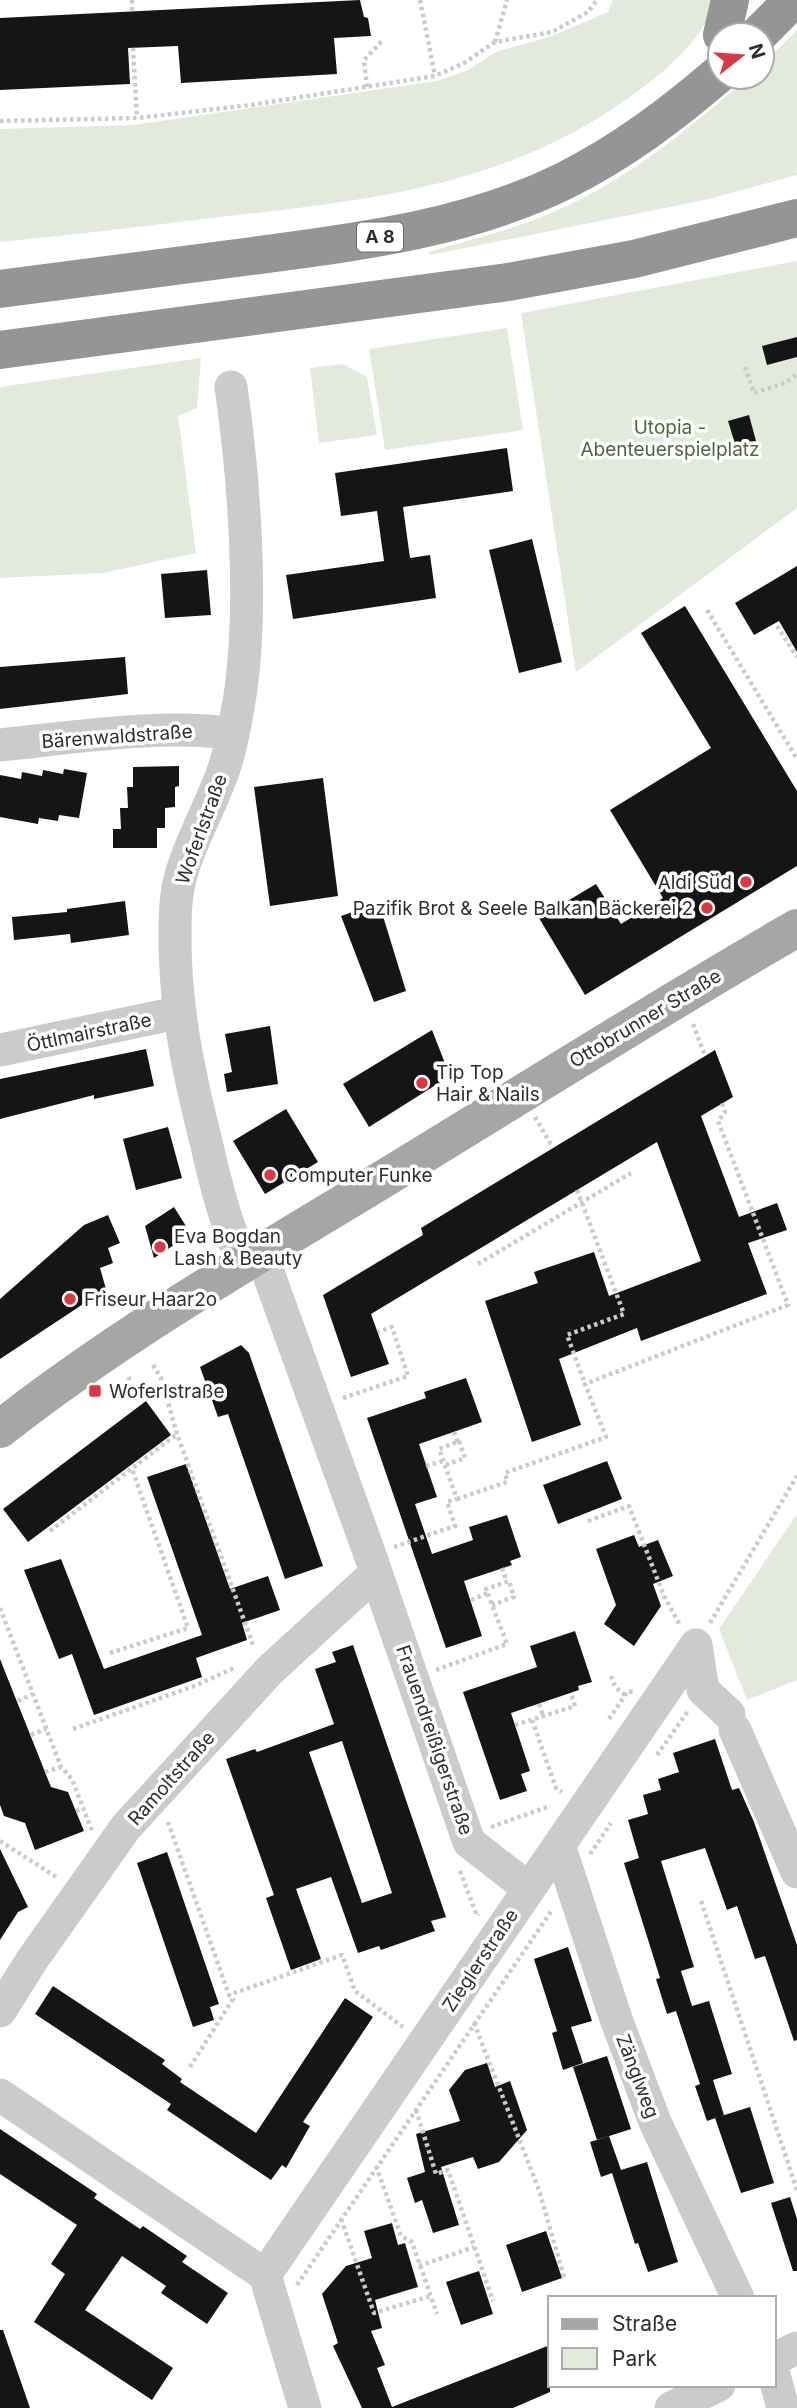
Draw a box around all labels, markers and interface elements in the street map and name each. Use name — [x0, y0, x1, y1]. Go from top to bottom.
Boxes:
north arrow — [706, 21, 776, 91]
text: N — [744, 41, 770, 61]
road number: A 8 — [357, 222, 403, 251]
park label: Utopia - Abenteuerspielplatz — [580, 416, 760, 461]
street label: Bärenwaldstraße — [41, 720, 193, 753]
street label: Woferlstraße — [171, 771, 232, 887]
place label: Aldi Süd — [658, 871, 732, 894]
marker: Aldi Süd — [738, 874, 754, 890]
place label: Pazifik Brot & Seele Balkan Bäckerei 2 — [353, 897, 693, 920]
marker: Pazifik Brot & Seele Balkan Bäckerei 2 — [699, 900, 715, 916]
street label: Ottobrunner Straße — [565, 964, 725, 1073]
street label: Öttlmairstraße — [25, 1008, 154, 1057]
place label: Tip Top Hair & Nails — [436, 1061, 540, 1106]
marker: Tip Top Hair & Nails — [414, 1075, 430, 1091]
place label: Computer Funke — [284, 1164, 433, 1187]
marker: Computer Funke — [262, 1167, 278, 1183]
place label: Eva Bogdan Lash & Beauty — [174, 1225, 303, 1270]
marker: Eva Bogdan Lash & Beauty — [152, 1239, 168, 1255]
place label: Friseur Haar2o — [84, 1288, 217, 1311]
marker: Friseur Haar2o — [62, 1291, 78, 1307]
place label: Woferlstraße — [109, 1380, 225, 1403]
marker: Woferlstraße — [87, 1383, 103, 1399]
street label: Frauendreißigerstraße — [391, 1642, 478, 1838]
street label: Ramoltstraße — [123, 1727, 220, 1830]
street label: Zieglerstraße — [438, 1905, 523, 2016]
street label: Zänglweg — [611, 2031, 664, 2121]
legend — [548, 2296, 776, 2387]
text: Straße — [612, 2311, 677, 2336]
text: Park — [612, 2346, 657, 2371]

